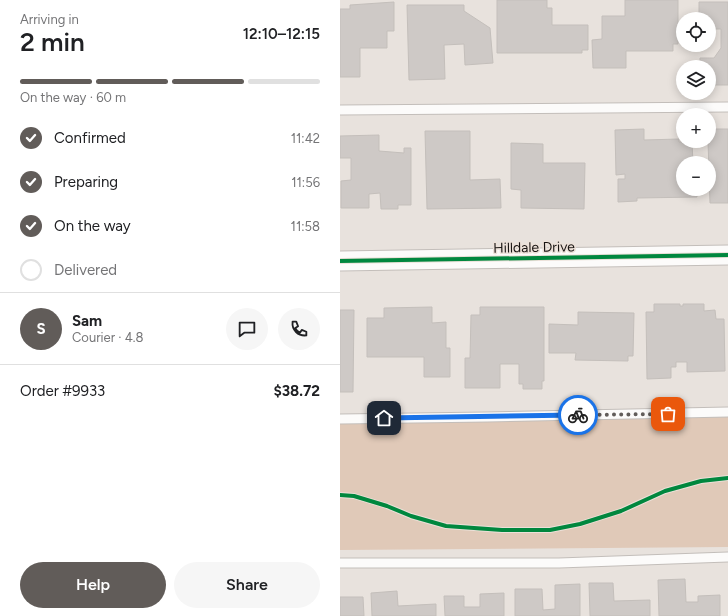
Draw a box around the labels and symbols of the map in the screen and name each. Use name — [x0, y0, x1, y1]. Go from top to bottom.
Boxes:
street label: Hilldale Drive — [493, 238, 575, 257]
courier — [558, 395, 598, 435]
pin — [651, 397, 685, 431]
pin — [367, 401, 401, 435]

